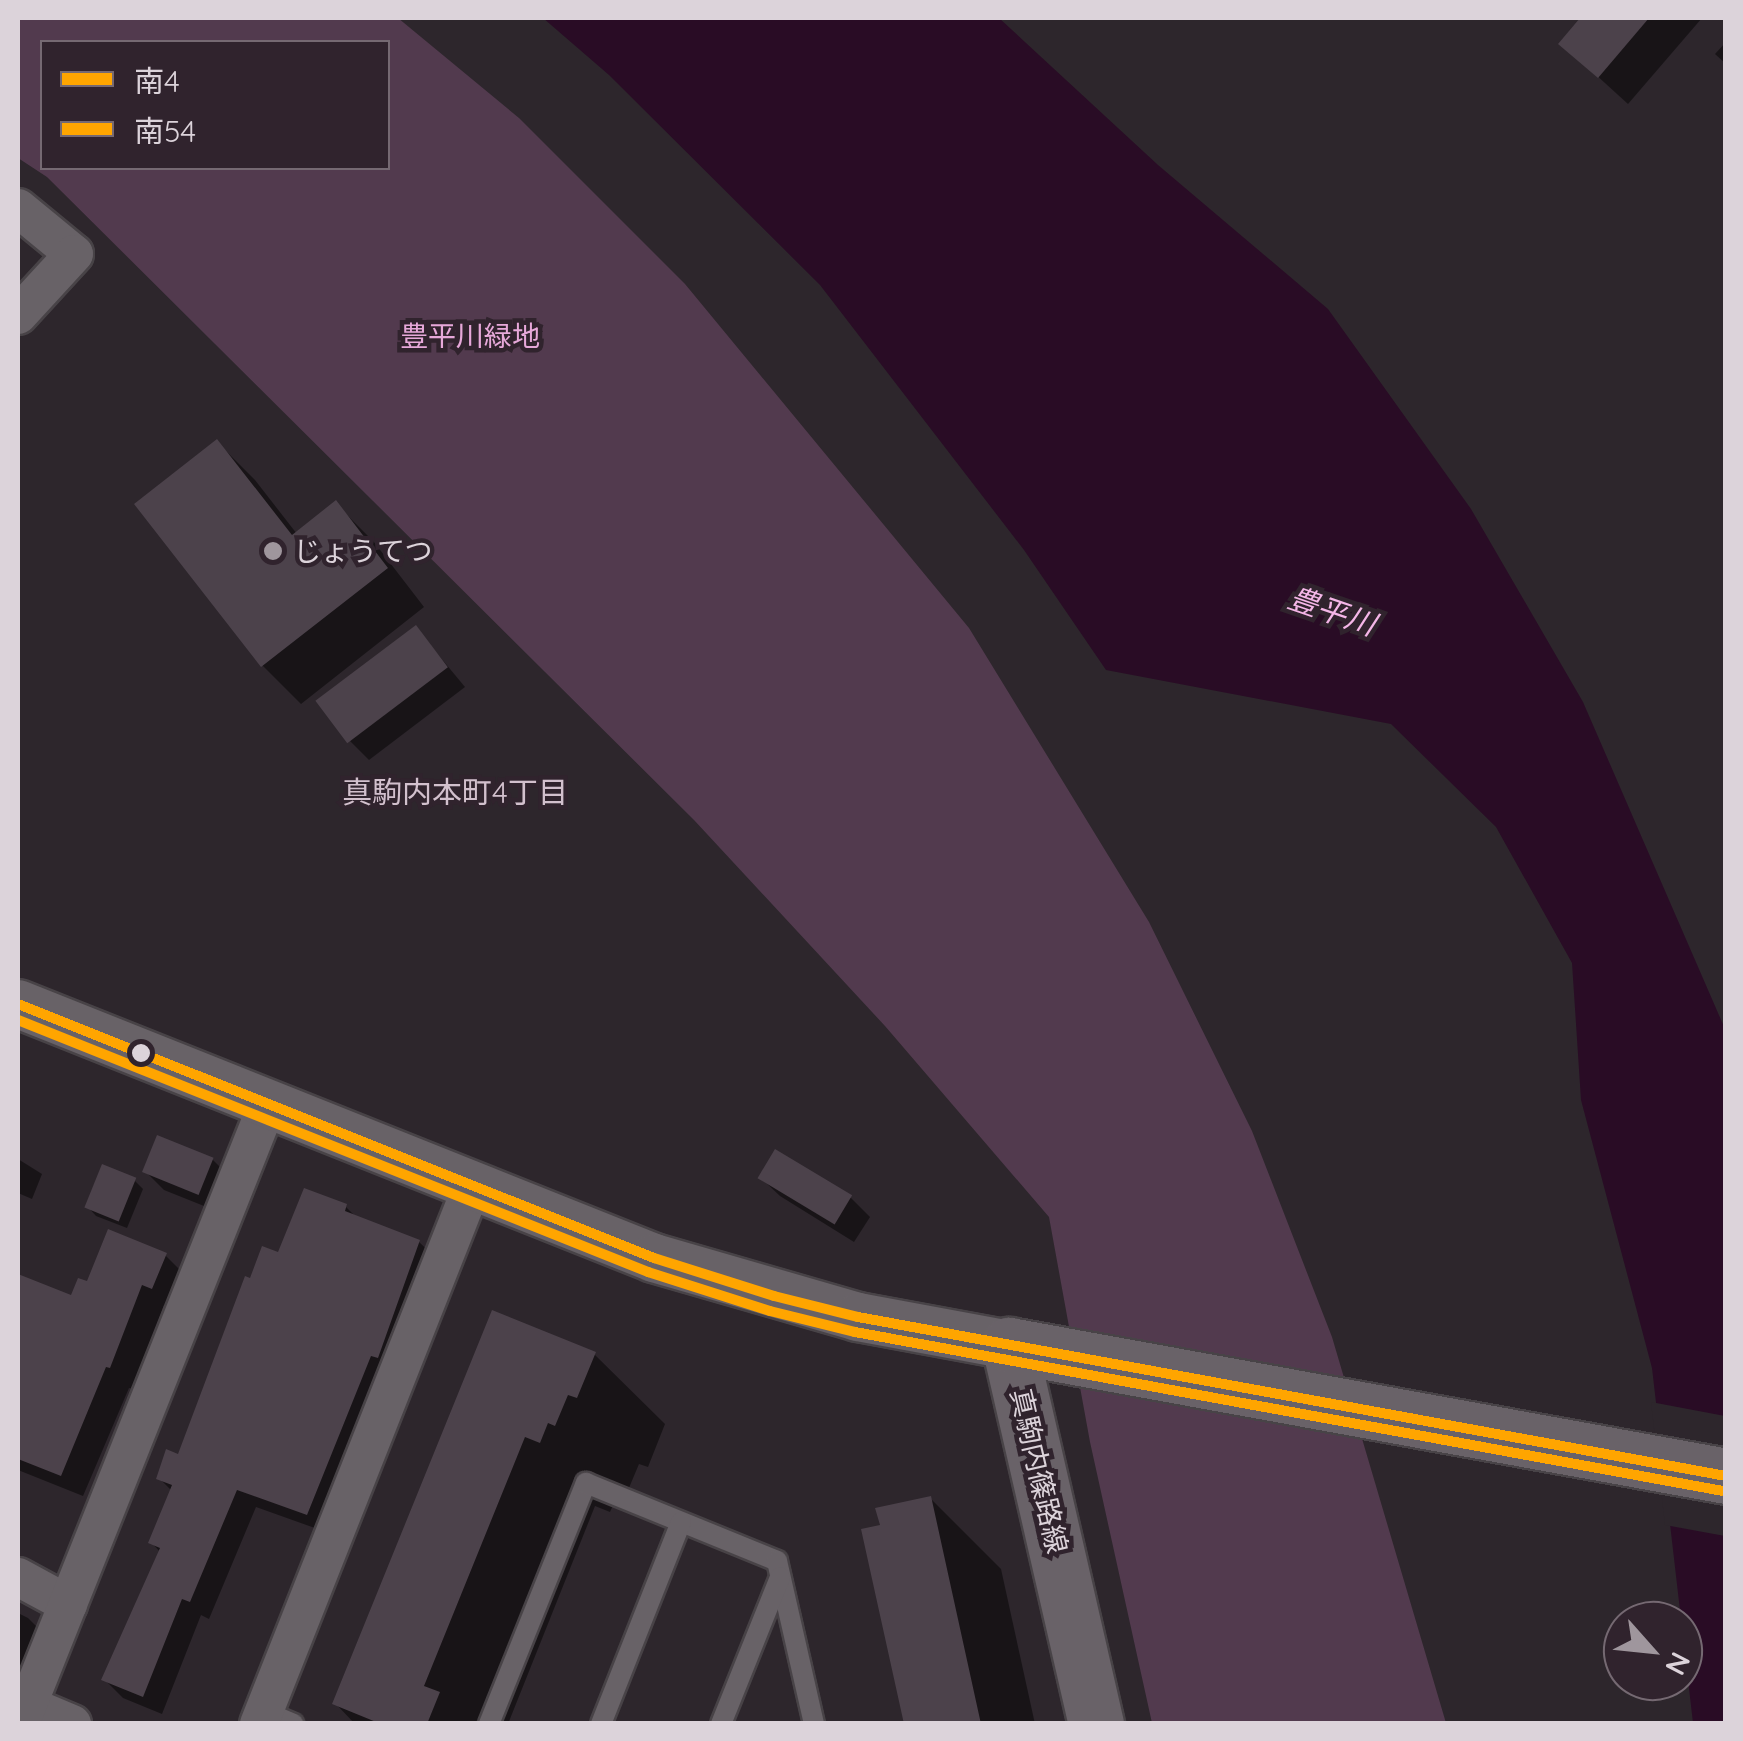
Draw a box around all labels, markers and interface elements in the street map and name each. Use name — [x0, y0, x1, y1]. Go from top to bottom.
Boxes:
legend — [40, 40, 390, 170]
text: 南4 — [134, 62, 180, 100]
text: 南54 — [134, 112, 196, 150]
park label: 豊平川緑地 — [400, 319, 540, 353]
place label: じょうてつ — [293, 534, 433, 568]
marker: じょうてつ — [262, 540, 284, 562]
water label: 豊平川 — [1284, 579, 1380, 643]
district label: 真駒内本町4丁目 — [342, 774, 568, 810]
unlabelled marker — [131, 1043, 151, 1063]
street label: 真駒内篠路線 — [1004, 1385, 1074, 1557]
north arrow — [1603, 1601, 1703, 1701]
text: N — [1658, 1647, 1699, 1681]

